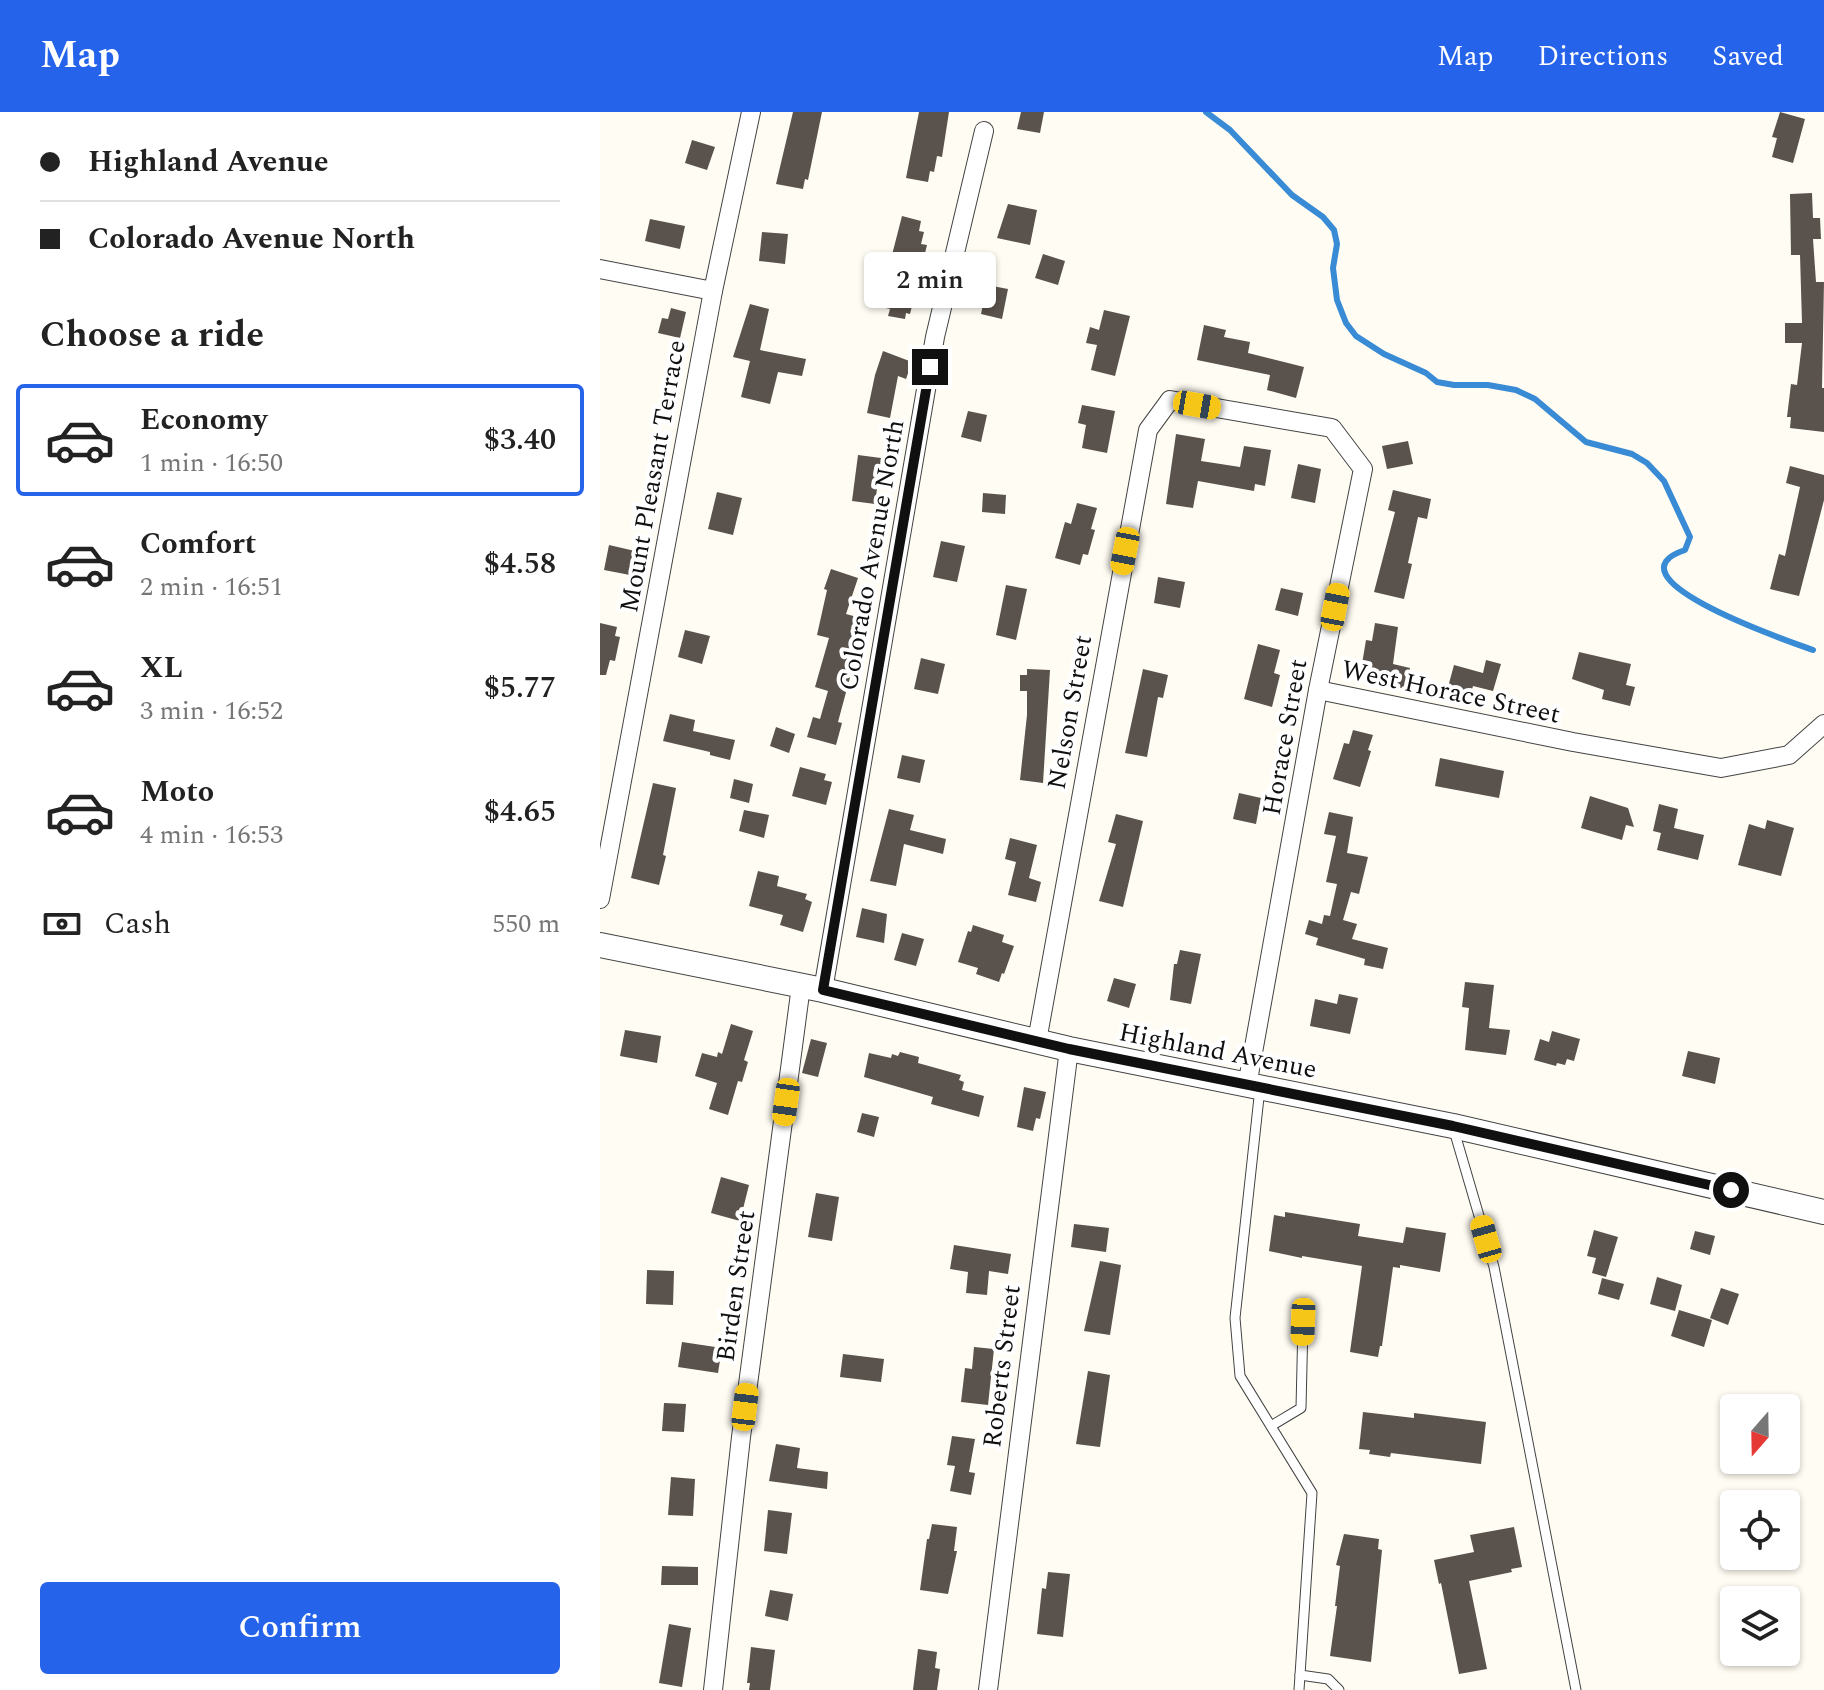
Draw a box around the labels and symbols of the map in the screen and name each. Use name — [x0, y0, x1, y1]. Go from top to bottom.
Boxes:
callout: 2 min — [864, 251, 996, 307]
street label: Mount Pleasant Terrace — [609, 337, 697, 616]
route end — [912, 349, 948, 385]
car — [1171, 389, 1223, 421]
street label: Colorado Avenue North — [828, 416, 916, 694]
car — [1109, 525, 1141, 577]
car — [1319, 581, 1351, 633]
street label: Nelson Street — [1037, 632, 1103, 793]
street label: West Horace Street — [1338, 649, 1564, 735]
street label: Horace Street — [1252, 656, 1318, 819]
street label: Highland Avenue — [1116, 1012, 1320, 1090]
car — [771, 1077, 801, 1127]
route start — [1713, 1172, 1749, 1208]
street label: Birden Street — [706, 1208, 766, 1364]
car — [1468, 1213, 1504, 1265]
street label: Roberts Street — [972, 1282, 1032, 1450]
car — [1290, 1298, 1316, 1346]
car — [730, 1382, 760, 1432]
north arrow — [1720, 1394, 1800, 1474]

